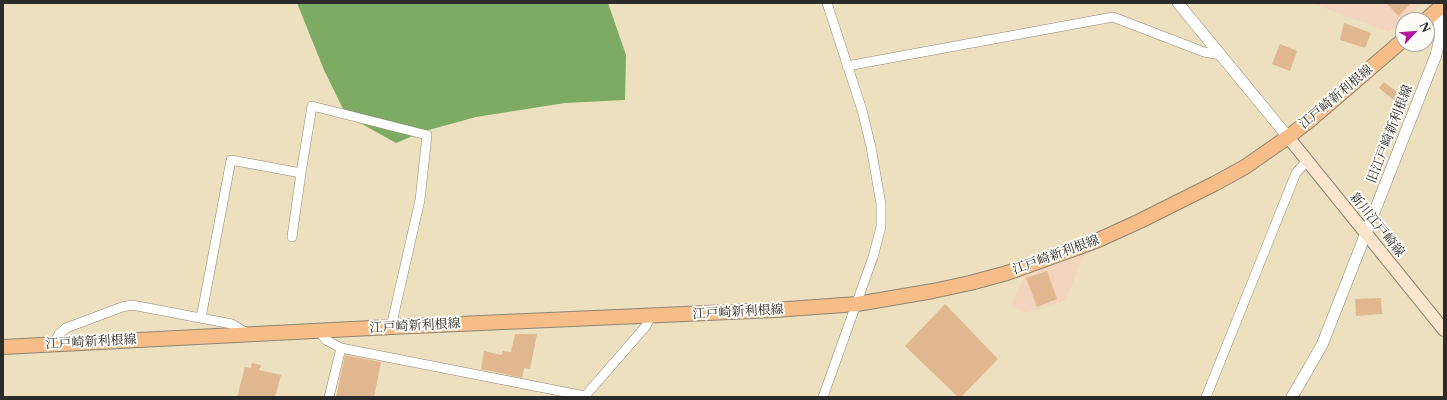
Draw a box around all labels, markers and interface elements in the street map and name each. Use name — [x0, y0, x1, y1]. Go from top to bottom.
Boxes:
north arrow — [1395, 12, 1435, 52]
text: N — [1416, 20, 1433, 35]
street label: 江戸崎新利根線 — [1296, 62, 1376, 132]
street label: 旧江戸崎新利根線 — [1364, 83, 1416, 185]
street label: 新川江戸崎線 — [1346, 190, 1408, 260]
street label: 江戸崎新利根線 — [1011, 232, 1101, 278]
street label: 江戸崎新利根線 — [692, 302, 784, 322]
street label: 江戸崎新利根線 — [369, 316, 461, 336]
street label: 江戸崎新利根線 — [45, 332, 137, 352]

